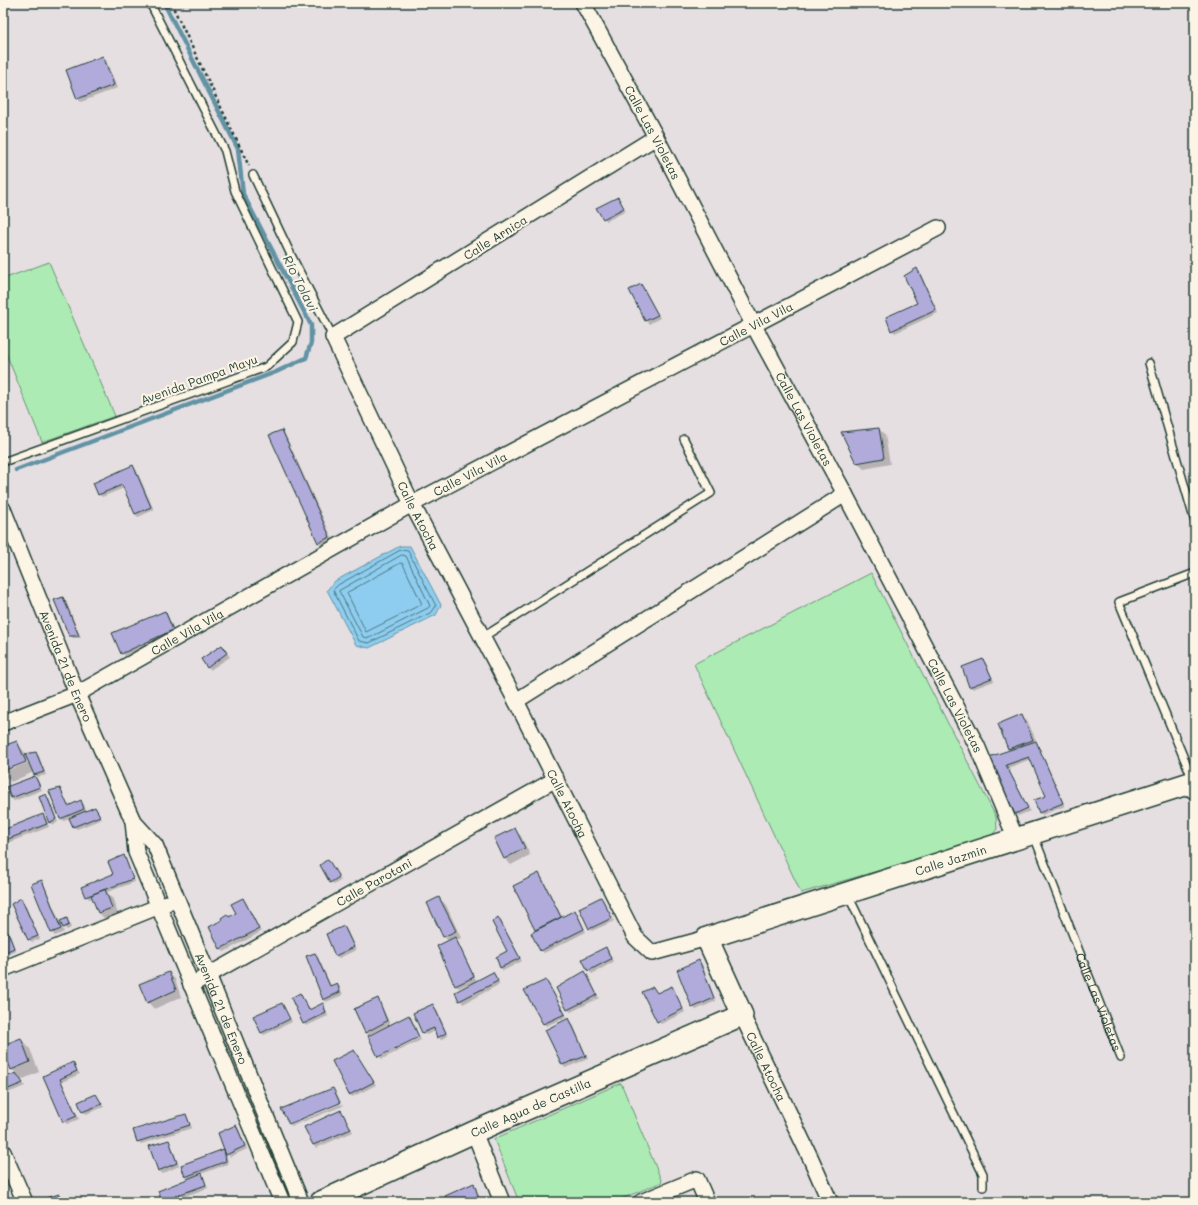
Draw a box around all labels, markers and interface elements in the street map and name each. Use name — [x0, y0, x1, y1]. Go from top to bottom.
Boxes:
street label: Calle Las Violetas — [621, 82, 685, 182]
street label: Calle Arnica — [460, 211, 530, 263]
water label: Río Tolavi — [279, 252, 323, 314]
street label: Calle Vila Vila — [716, 298, 796, 349]
street label: Avenida Pampa Mayu — [138, 350, 260, 408]
street label: Calle Las Violetas — [772, 369, 836, 469]
street label: Calle Vila Vila — [430, 448, 509, 500]
street label: Calle Atocha — [394, 479, 443, 553]
street label: Calle Vila Vila — [148, 605, 226, 659]
street label: Avenida 21 de Enero — [36, 608, 96, 724]
street label: Calle Las Violetas — [924, 655, 987, 755]
street label: Calle Atocha — [543, 766, 592, 841]
street label: Calle Jazmin — [913, 841, 988, 879]
street label: Calle Parotani — [333, 854, 415, 910]
street label: Avenida 21 de Enero — [192, 950, 252, 1066]
street label: Calle Las Violetas — [1072, 950, 1126, 1053]
street label: Calle Atocha — [743, 1029, 790, 1104]
street label: Calle Agua de Castilla — [468, 1074, 593, 1141]

